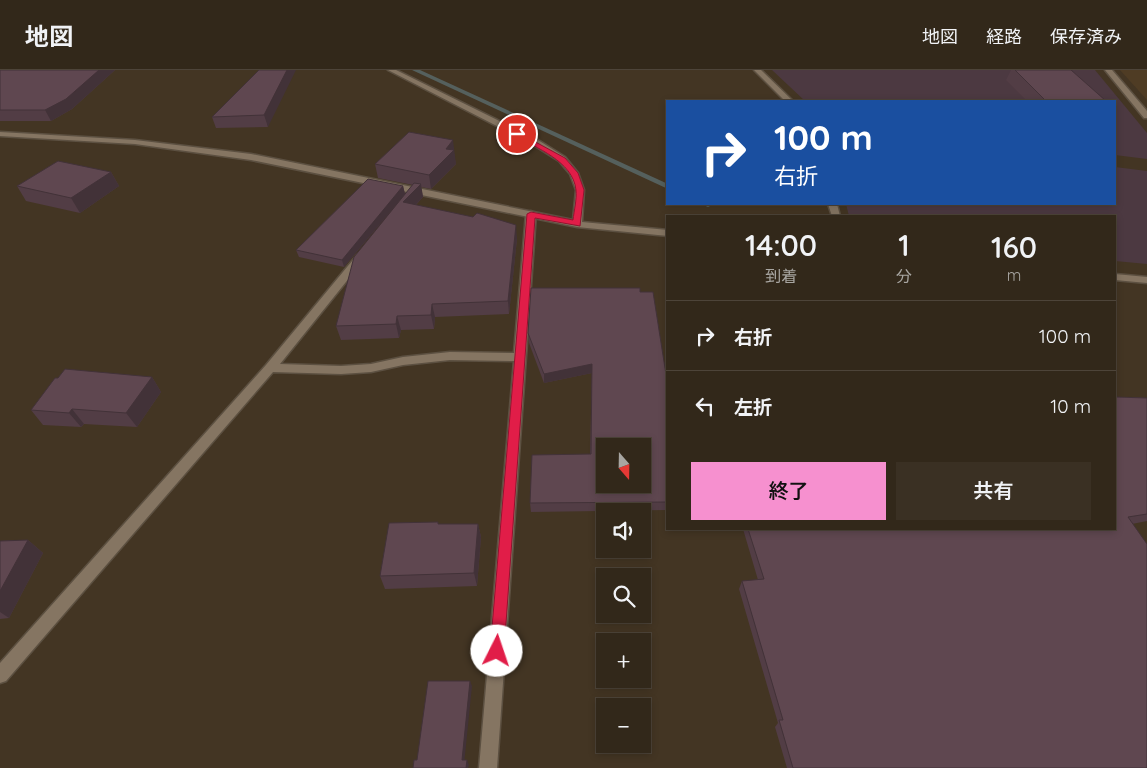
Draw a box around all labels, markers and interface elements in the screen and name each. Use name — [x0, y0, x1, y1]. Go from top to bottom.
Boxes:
text: 地図 — [25, 21, 73, 51]
text: 地図 — [922, 25, 958, 48]
text: 経路 — [986, 25, 1022, 48]
text: 保存済み — [1050, 25, 1122, 48]
pin — [496, 113, 538, 155]
text: 100 m — [774, 115, 873, 159]
icon: arrive — [503, 120, 531, 148]
icon: right — [691, 120, 756, 185]
text: 右折 — [774, 162, 818, 190]
text: 14:00 — [745, 226, 817, 264]
text: 1 — [898, 226, 910, 264]
text: 160 — [991, 228, 1037, 266]
text: m — [1007, 265, 1021, 285]
text: 到着 — [765, 266, 797, 286]
text: 分 — [896, 266, 912, 286]
icon: right — [691, 322, 719, 350]
text: 100 m — [1039, 324, 1091, 348]
text: 右折 — [734, 325, 772, 349]
icon: left — [691, 392, 719, 420]
text: 10 m — [1050, 394, 1091, 418]
text: 左折 — [734, 395, 772, 419]
north arrow — [596, 438, 651, 492]
map controls — [596, 438, 651, 753]
button: 終了 — [691, 462, 886, 520]
button: 共有 — [896, 462, 1091, 520]
button: sound — [596, 503, 651, 558]
button: search — [596, 568, 651, 623]
position arrow — [470, 624, 522, 676]
button: + — [596, 633, 651, 688]
button: − — [596, 698, 651, 753]

